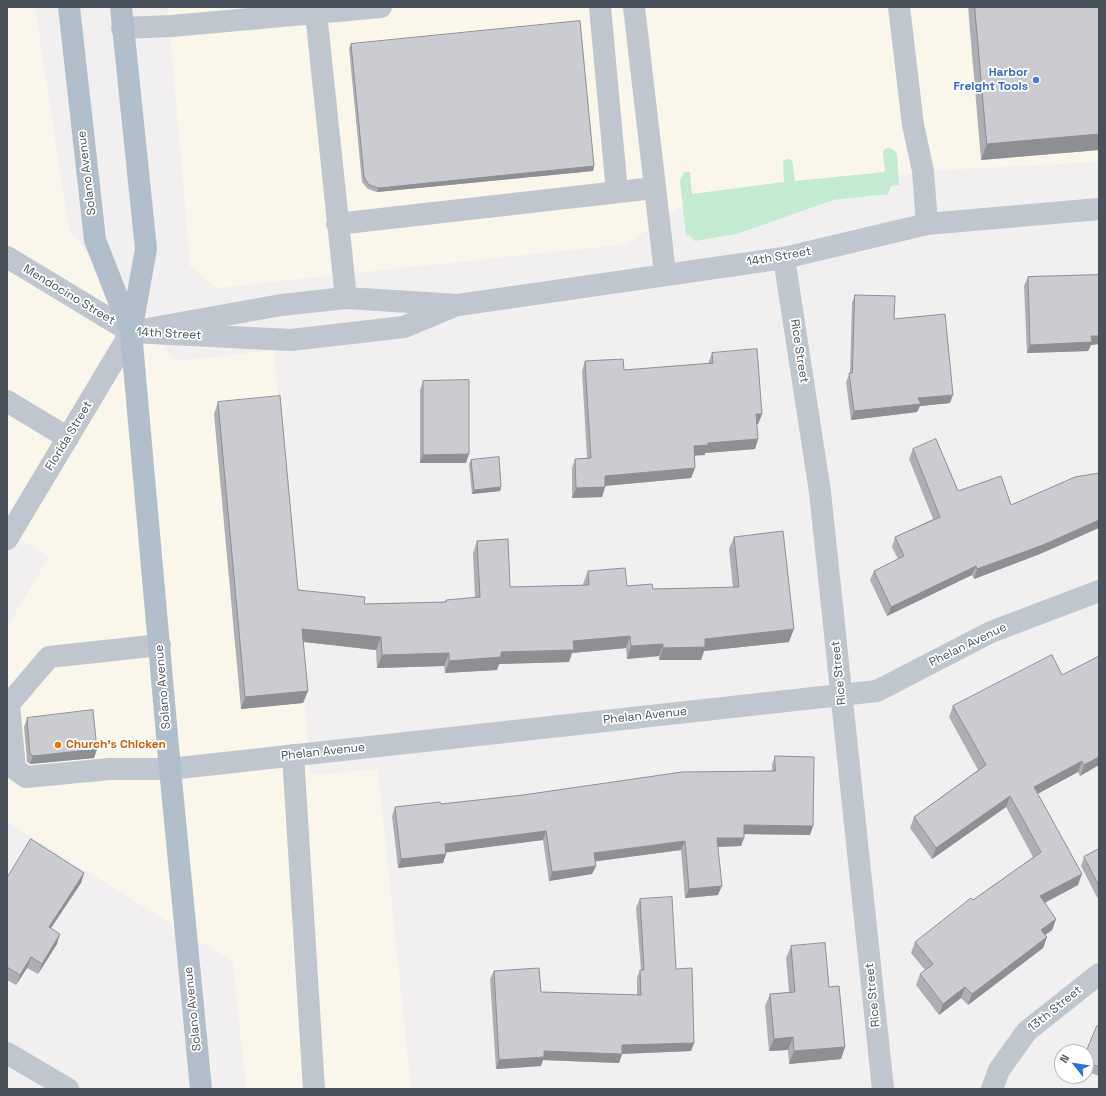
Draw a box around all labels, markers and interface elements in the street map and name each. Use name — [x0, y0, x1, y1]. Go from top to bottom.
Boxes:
place label: Harbor Freight Tools — [953, 66, 1028, 94]
marker: Harbor Freight Tools — [1031, 75, 1041, 85]
street label: Solano Avenue — [75, 130, 99, 216]
street label: 14th Street — [746, 244, 812, 270]
street label: Mendocino Street — [20, 262, 118, 328]
street label: Rice Street — [787, 318, 811, 384]
street label: 14th Street — [136, 325, 202, 343]
street label: Florida Street — [43, 399, 95, 473]
street label: Phelan Avenue — [927, 620, 1009, 670]
street label: Rice Street — [828, 640, 850, 706]
street label: Solano Avenue — [152, 644, 174, 730]
street label: Phelan Avenue — [602, 704, 688, 728]
place label: Church's Chicken — [66, 738, 166, 752]
marker: Church's Chicken — [53, 740, 63, 750]
street label: Phelan Avenue — [280, 740, 366, 764]
street label: Rice Street — [862, 962, 884, 1028]
street label: Solano Avenue — [181, 966, 205, 1052]
street label: 13th Street — [1025, 983, 1085, 1035]
north arrow — [1054, 1044, 1094, 1084]
text: N — [1057, 1052, 1072, 1065]

